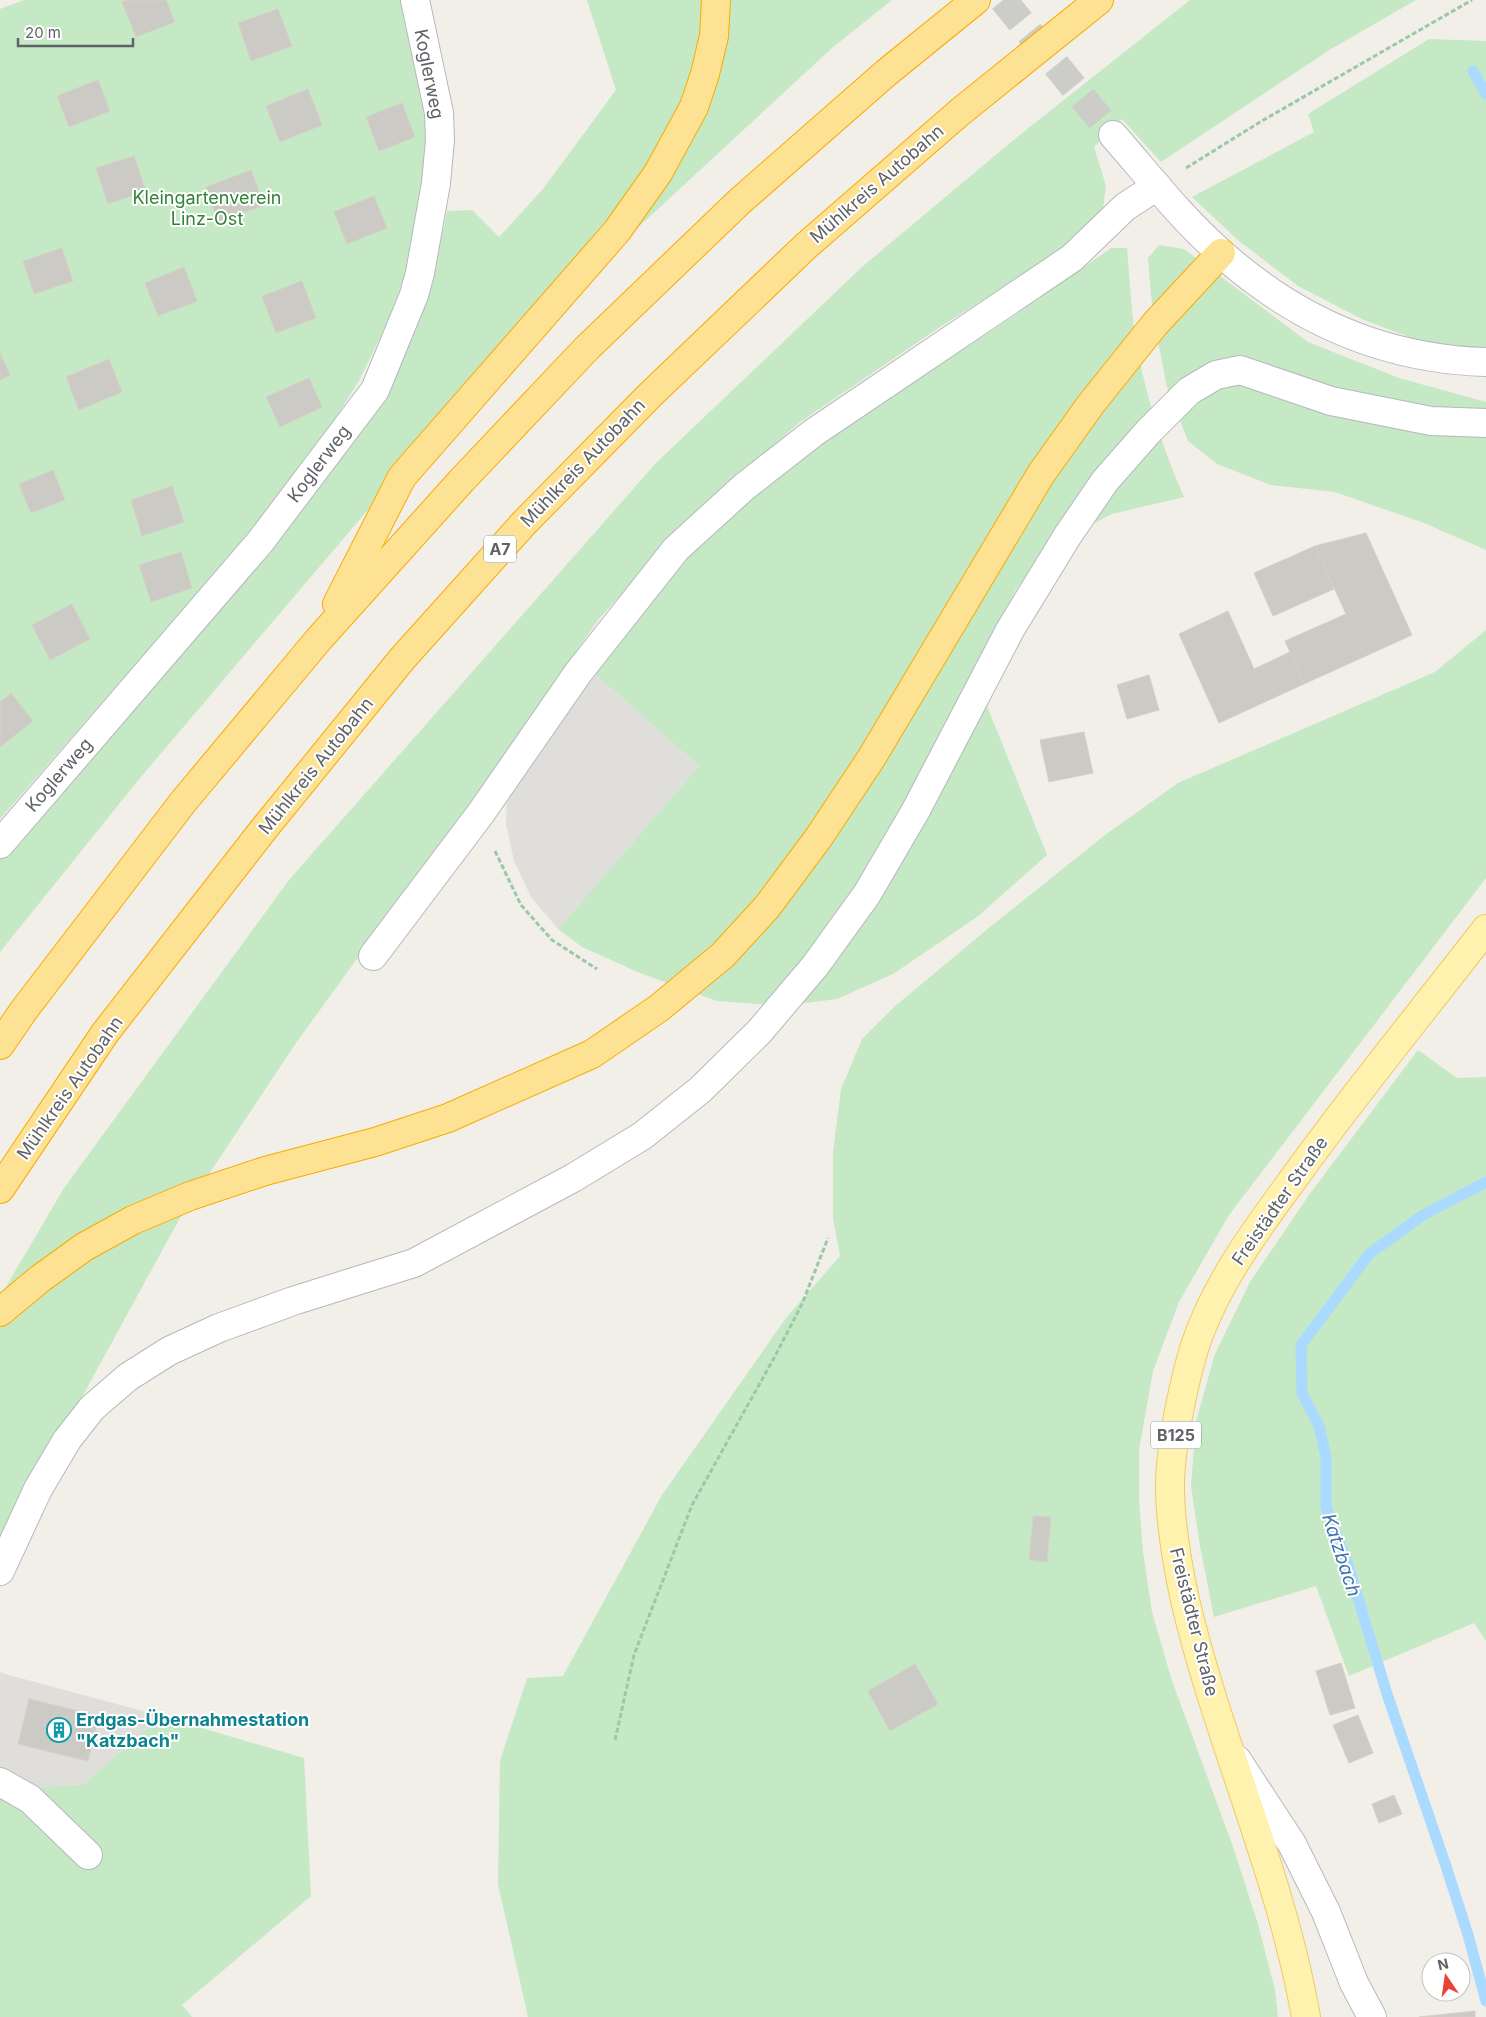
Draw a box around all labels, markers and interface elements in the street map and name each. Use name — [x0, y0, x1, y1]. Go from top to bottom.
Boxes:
scale bar — [18, 15, 132, 47]
text: 20 m — [25, 23, 61, 42]
street label: Koglerweg — [411, 27, 448, 121]
street label: Mühlkreis Autobahn — [806, 120, 948, 247]
park label: Kleingartenverein Linz-Ost — [133, 187, 281, 229]
street label: Mühlkreis Autobahn — [516, 394, 649, 531]
street label: Koglerweg — [283, 421, 354, 506]
road number: A7 — [484, 536, 516, 562]
street label: Mühlkreis Autobahn — [254, 693, 377, 838]
street label: Koglerweg — [21, 733, 96, 816]
street label: Mühlkreis Autobahn — [12, 1012, 127, 1163]
street label: Freistädter Straße — [1227, 1132, 1332, 1269]
road number: B125 — [1151, 1422, 1201, 1448]
water label: Katzbach — [1317, 1511, 1366, 1600]
street label: Freistädter Straße — [1166, 1545, 1223, 1698]
place label: Erdgas-Übernahmestation "Katzbach" — [76, 1709, 309, 1751]
building icon: Erdgas-Übernahmestation "Katzbach" — [46, 1717, 72, 1743]
north arrow — [1421, 1952, 1471, 2002]
text: N — [1436, 1954, 1450, 1973]

